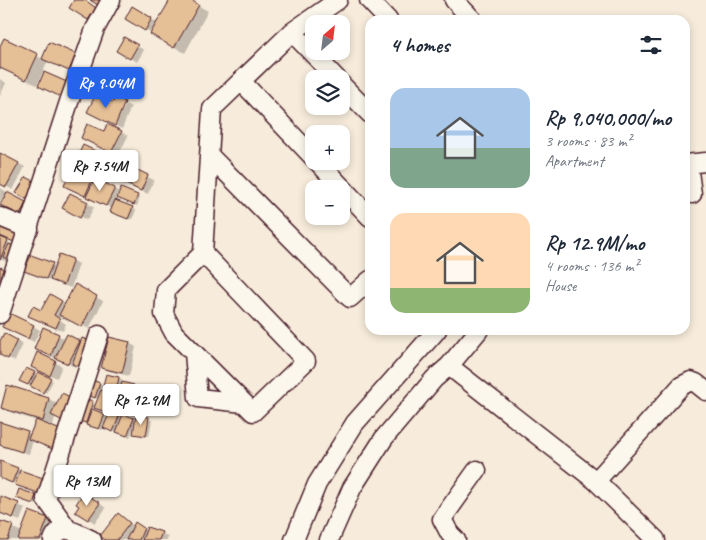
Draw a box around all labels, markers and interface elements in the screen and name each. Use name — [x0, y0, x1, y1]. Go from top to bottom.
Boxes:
north arrow — [305, 15, 350, 60]
map controls — [305, 15, 350, 225]
icon: filters — [637, 31, 665, 59]
text: 4 homes — [390, 32, 449, 58]
pin: Rp 9.04M — [54, 66, 158, 109]
button: layers — [305, 70, 350, 115]
text: Rp 9.04M — [78, 73, 134, 93]
text: Rp 9,040,000/mo — [545, 105, 671, 131]
icon: home — [430, 108, 490, 168]
button: + — [305, 125, 350, 170]
text: 3 rooms · 83 m² — [545, 131, 631, 151]
pin: Rp 7.54M — [48, 150, 152, 192]
text: Apartment — [545, 151, 604, 171]
text: Rp 7.54M — [72, 156, 128, 176]
button: − — [305, 180, 350, 225]
text: Rp 12.9M/mo — [545, 230, 644, 256]
icon: home — [430, 233, 490, 293]
text: 4 rooms · 136 m² — [545, 256, 639, 276]
text: House — [545, 276, 576, 296]
pin: Rp 12.9M — [89, 384, 193, 426]
text: Rp 12.9M — [113, 390, 169, 410]
pin: Rp 13M — [46, 464, 128, 507]
text: Rp 13M — [64, 471, 110, 491]

